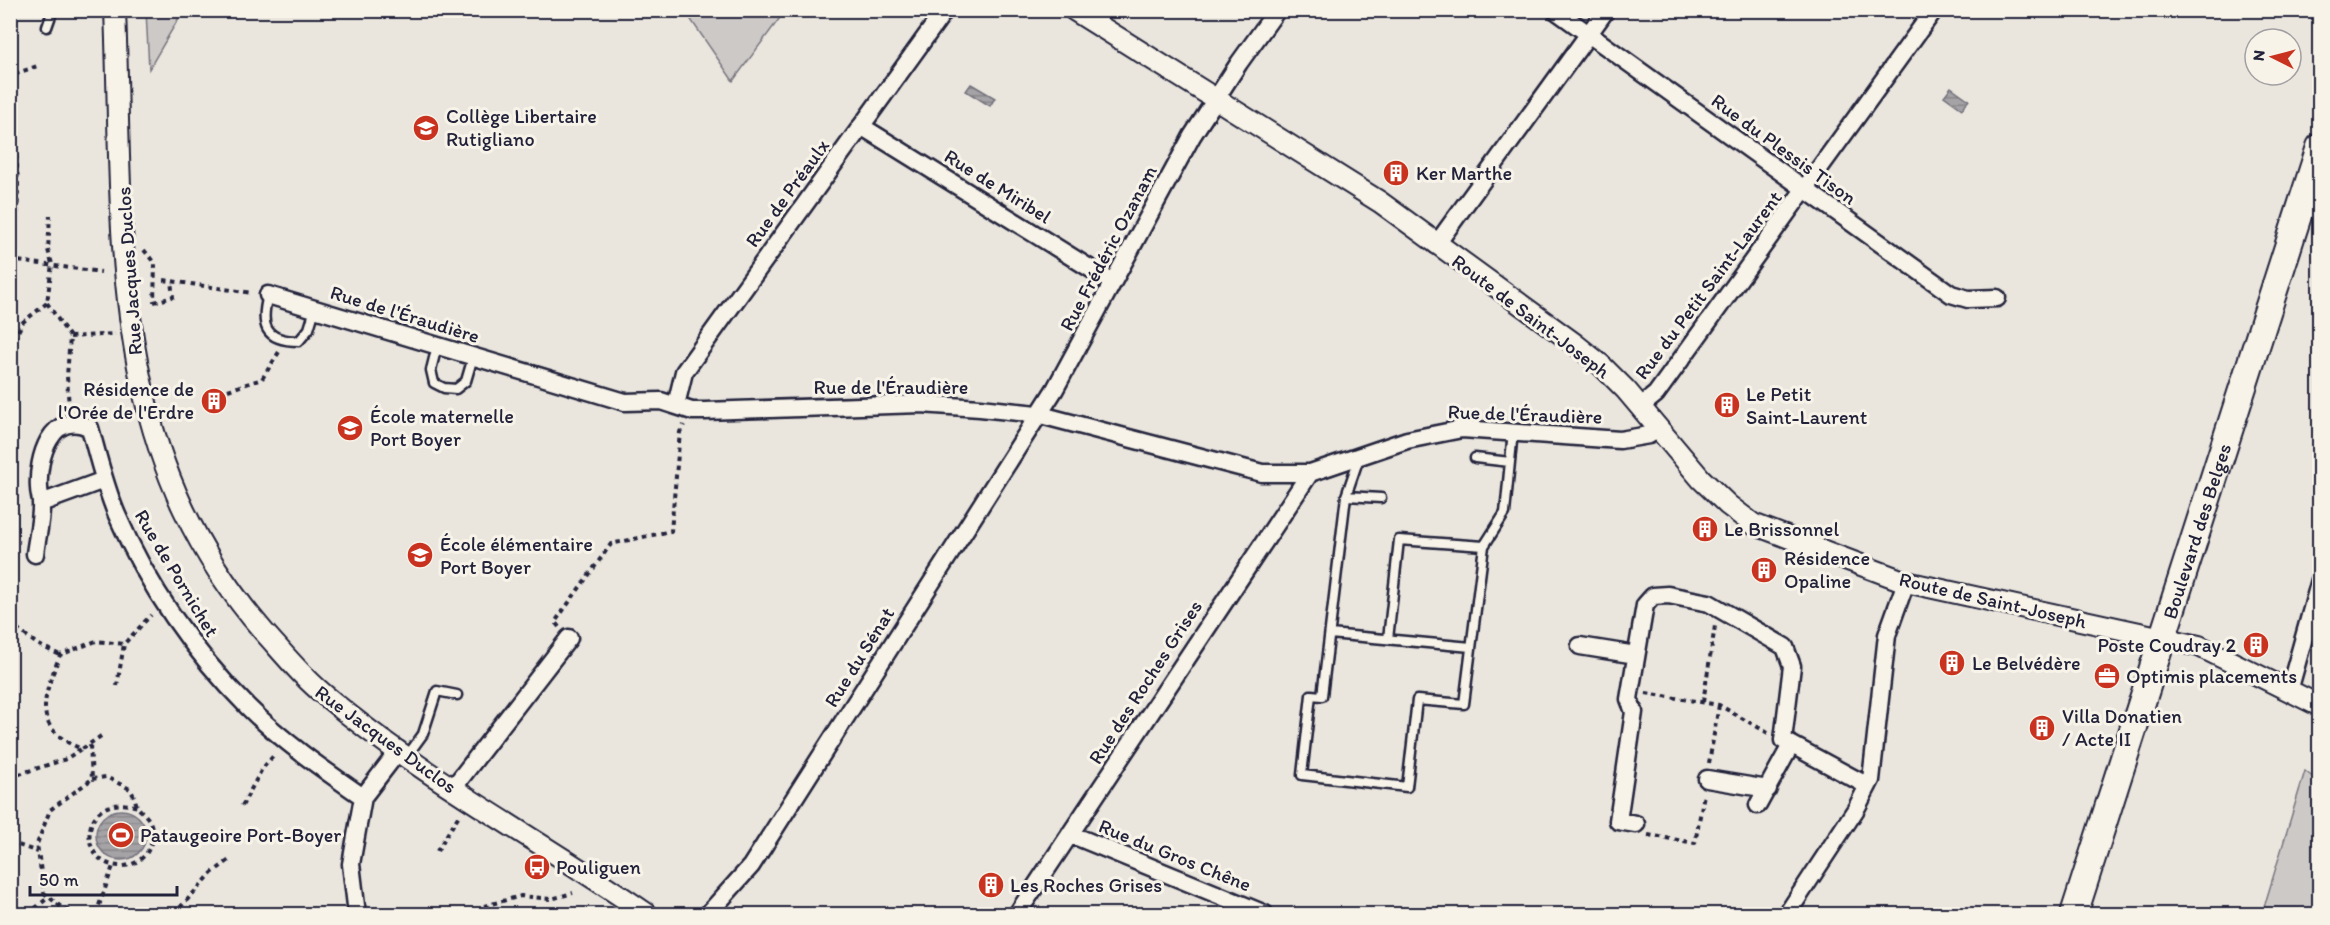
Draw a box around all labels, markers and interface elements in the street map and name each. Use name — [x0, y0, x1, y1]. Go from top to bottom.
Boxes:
north arrow — [2243, 27, 2303, 87]
text: N — [2249, 49, 2269, 62]
street label: Rue du Plessis Tison — [1707, 88, 1861, 210]
place label: Collège Libertaire Rutigliano — [446, 104, 597, 151]
school or university icon: Collège Libertaire Rutigliano — [411, 113, 441, 143]
street label: Rue de Préaulx — [740, 134, 834, 252]
street label: Rue de Miribel — [940, 144, 1056, 229]
building icon: Ker Marthe — [1381, 158, 1411, 188]
street label: Rue Frédéric Ozanam — [1054, 161, 1162, 335]
place label: Ker Marthe — [1416, 161, 1512, 185]
street label: Rue Jacques Duclos — [111, 186, 147, 356]
street label: Rue du Petit Saint-Laurent — [1629, 186, 1787, 384]
street label: Route de Saint-Joseph — [1447, 249, 1615, 383]
street label: Rue de l'Éraudière — [327, 280, 483, 348]
street label: Rue de l'Éraudière — [814, 375, 968, 399]
place label: Résidence de l'Orée de l'Erdre — [58, 377, 194, 424]
place label: Le Petit Saint-Laurent — [1746, 382, 1868, 429]
building icon: Résidence de l'Orée de l'Erdre — [199, 386, 229, 416]
building icon: Le Petit Saint-Laurent — [1712, 390, 1742, 420]
street label: Rue de l'Éraudière — [1447, 399, 1603, 429]
place label: École maternelle Port Boyer — [370, 404, 514, 451]
school or university icon: École maternelle Port Boyer — [335, 413, 365, 443]
street label: Boulevard des Belges — [2157, 440, 2236, 622]
street label: Rue de Pornichet — [130, 505, 224, 641]
building icon: Le Brissonnel — [1690, 514, 1720, 544]
place label: Le Brissonnel — [1724, 517, 1839, 541]
place label: École élémentaire Port Boyer — [440, 532, 593, 579]
school or university icon: École élémentaire Port Boyer — [405, 540, 435, 570]
place label: Résidence Opaline — [1784, 546, 1870, 593]
building icon: Résidence Opaline — [1749, 555, 1779, 585]
street label: Route de Saint-Joseph — [1897, 567, 2089, 633]
street label: Rue des Roches Grises — [1083, 595, 1207, 768]
street label: Rue du Sénat — [819, 603, 899, 711]
building icon: Poste Coudray 2 — [2241, 630, 2271, 660]
place label: Poste Coudray 2 — [2097, 633, 2236, 657]
building icon: Le Belvédère — [1937, 648, 1967, 678]
place label: Le Belvédère — [1972, 651, 2081, 675]
office icon: Optimis placements — [2092, 661, 2122, 691]
place label: Optimis placements — [2126, 664, 2297, 688]
street label: Rue Jacques Duclos — [311, 680, 461, 798]
place label: Villa Donatien / Acte II — [2062, 704, 2182, 751]
building icon: Villa Donatien / Acte II — [2027, 713, 2057, 743]
street label: Rue du Gros Chêne — [1095, 813, 1255, 897]
sports icon: Pataugeoire Port-Boyer — [106, 820, 136, 850]
place label: Pataugeoire Port-Boyer — [140, 823, 341, 847]
bus stop icon: Pouliguen — [522, 852, 552, 882]
place label: Pouliguen — [556, 855, 641, 879]
scale bar — [30, 859, 177, 897]
text: 50 m — [39, 869, 79, 891]
building icon: Les Roches Grises — [976, 870, 1006, 900]
place label: Les Roches Grises — [1010, 873, 1162, 897]

